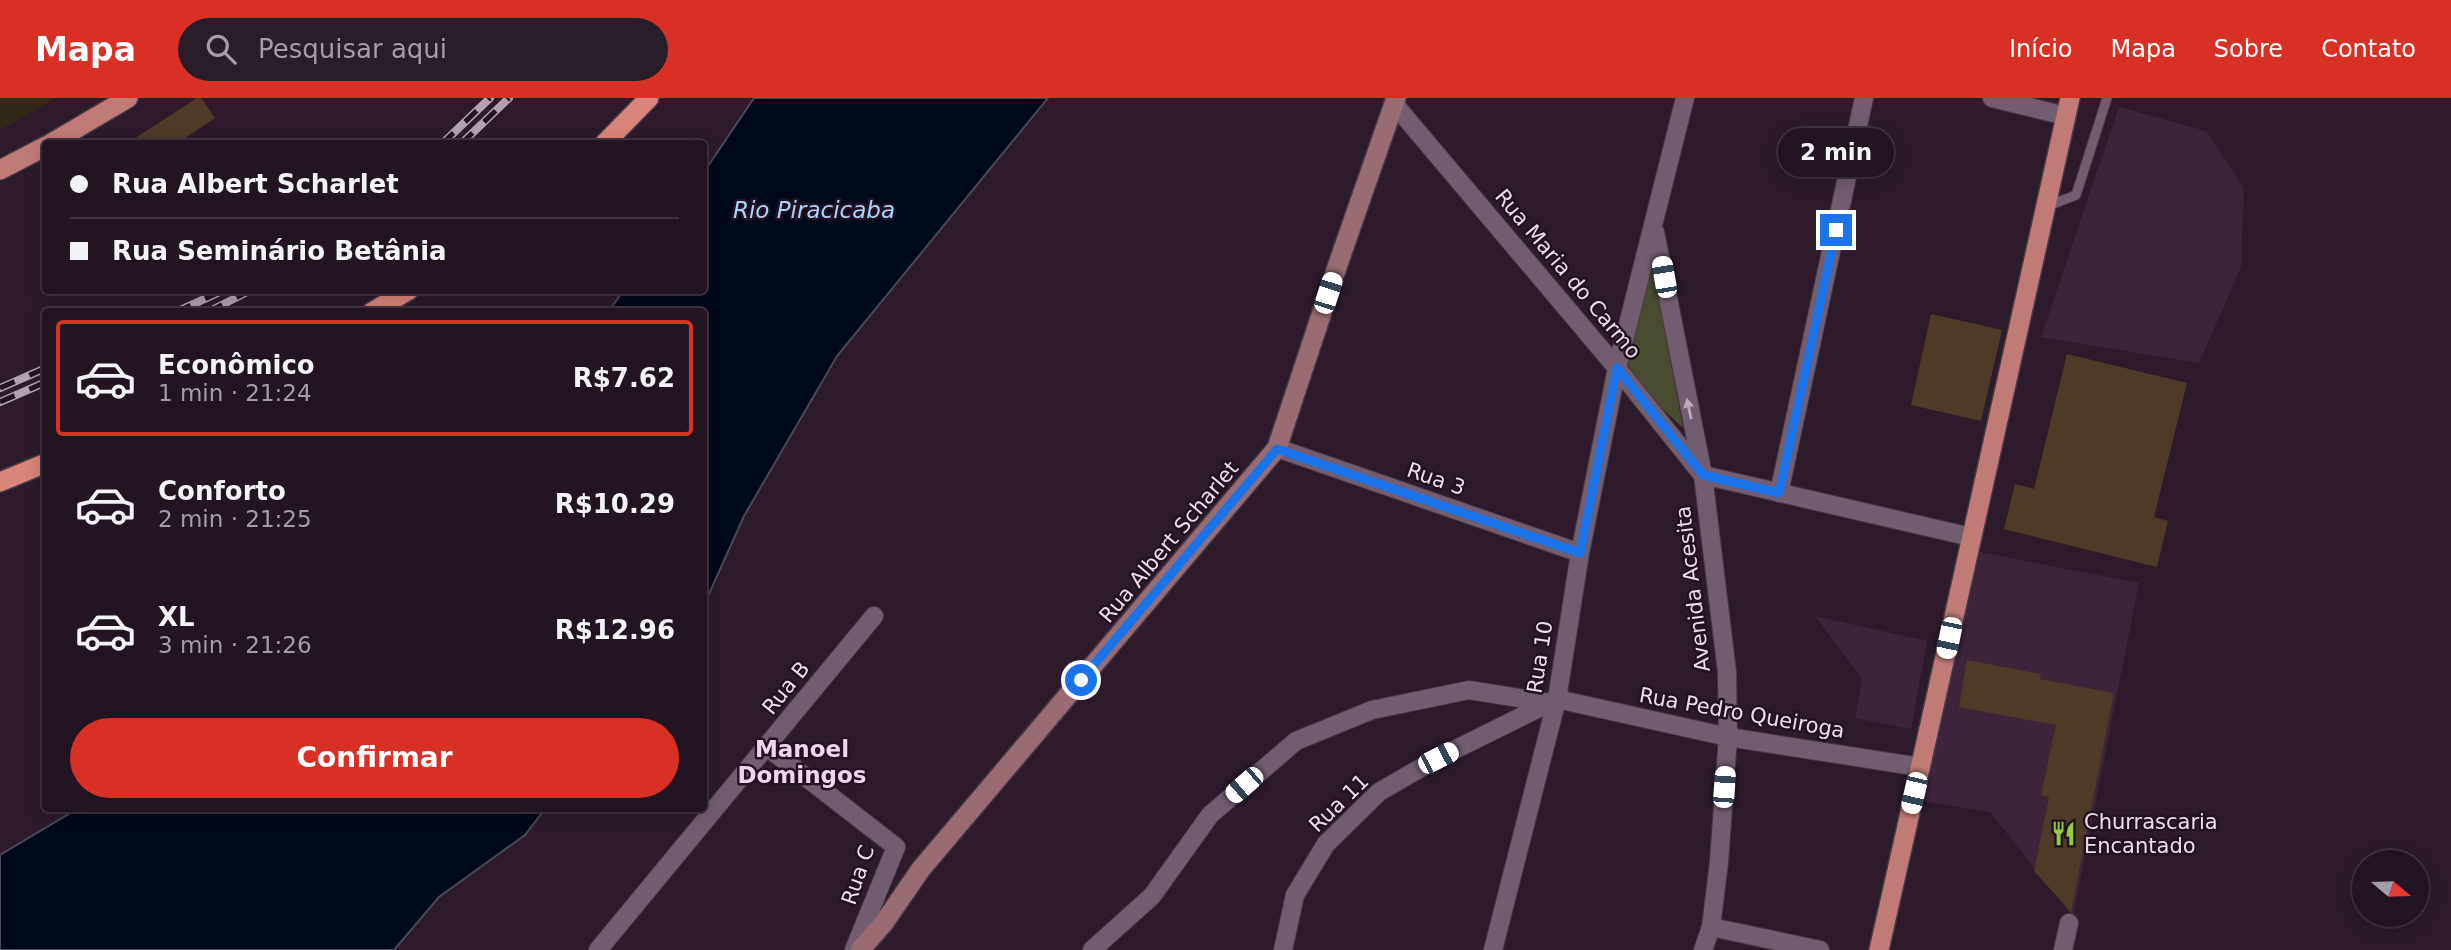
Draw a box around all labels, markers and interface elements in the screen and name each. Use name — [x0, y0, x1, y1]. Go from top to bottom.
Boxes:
search box — [178, 18, 668, 81]
text: Mapa — [35, 30, 136, 69]
icon: search — [202, 30, 240, 68]
text: Pesquisar aqui — [258, 34, 447, 64]
text: Início — [2009, 35, 2073, 63]
text: Mapa — [2111, 35, 2176, 63]
text: Sobre — [2214, 35, 2283, 63]
text: Contato — [2321, 35, 2416, 63]
callout: 2 min — [1778, 129, 1894, 178]
text: 2 min — [1800, 139, 1872, 165]
text: Rua Albert Scharlet — [112, 169, 399, 199]
street label: Rua Maria do Carmo — [1490, 185, 1646, 363]
water label: Rio Piracicaba — [733, 197, 895, 223]
route end — [1820, 214, 1852, 246]
text: Rua Seminário Betânia — [112, 236, 447, 266]
car — [1651, 254, 1678, 300]
car — [1312, 270, 1345, 316]
icon: car — [74, 347, 137, 410]
text: Econômico — [158, 350, 315, 380]
text: R$7.62 — [573, 363, 675, 393]
text: 1 min · 21:24 — [158, 380, 312, 406]
one-way arrow — [1683, 398, 1694, 420]
street label: Rua Albert Scharlet — [1095, 456, 1243, 628]
street label: Rua 3 — [1404, 458, 1468, 500]
icon: car — [74, 473, 137, 536]
text: Conforto — [158, 476, 286, 506]
text: R$10.29 — [555, 489, 675, 519]
street label: Avenida Acesita — [1671, 505, 1715, 673]
text: 2 min · 21:25 — [158, 506, 312, 532]
icon: car — [74, 599, 137, 662]
text: XL — [158, 602, 195, 632]
text: R$12.96 — [555, 615, 675, 645]
car — [1935, 615, 1964, 661]
street label: Rua 10 — [1522, 619, 1558, 695]
text: 3 min · 21:26 — [158, 632, 312, 658]
street label: Rua B — [758, 657, 814, 719]
route start — [1065, 664, 1097, 696]
street label: Rua Pedro Queiroga — [1637, 683, 1847, 743]
button: Confirmar — [70, 718, 679, 798]
district label: Manoel Domingos — [737, 736, 867, 788]
car — [1415, 739, 1462, 777]
car — [1222, 763, 1267, 807]
car — [1713, 765, 1736, 809]
street label: Rua 11 — [1304, 769, 1374, 837]
car — [1900, 770, 1929, 816]
place label: Churrascaria Encantado — [2084, 810, 2218, 858]
restaurant icon: Churrascaria Encantado — [2050, 820, 2078, 848]
street label: Rua C — [837, 842, 879, 908]
north arrow — [2352, 850, 2429, 928]
map controls — [2352, 850, 2429, 927]

